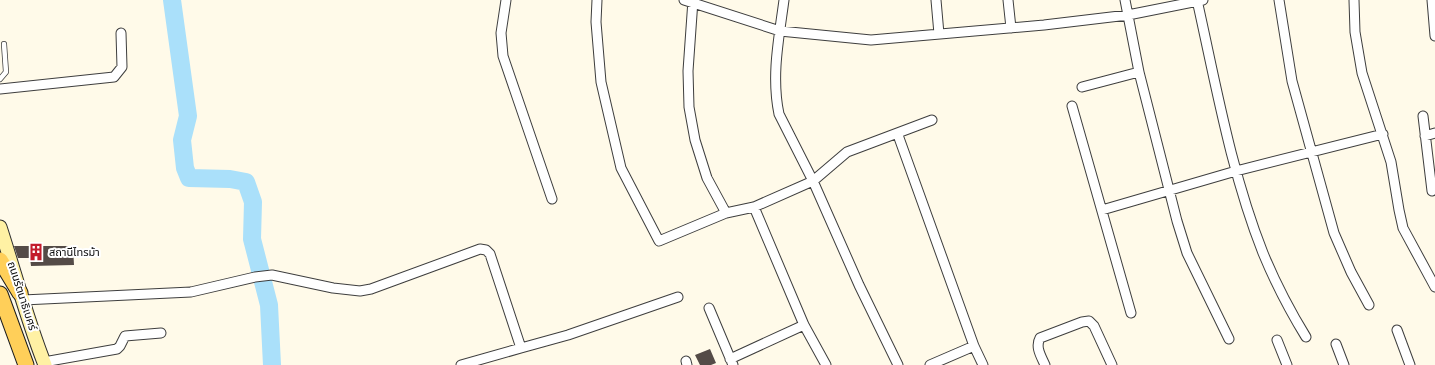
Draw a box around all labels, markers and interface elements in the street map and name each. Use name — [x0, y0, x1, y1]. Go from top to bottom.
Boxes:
building icon: สถานีไทรม้า — [26, 242, 46, 262]
place label: สถานีไทรม้า — [49, 246, 100, 259]
street label: ถนนรัตนาธิเบศร์ — [5, 260, 39, 333]

